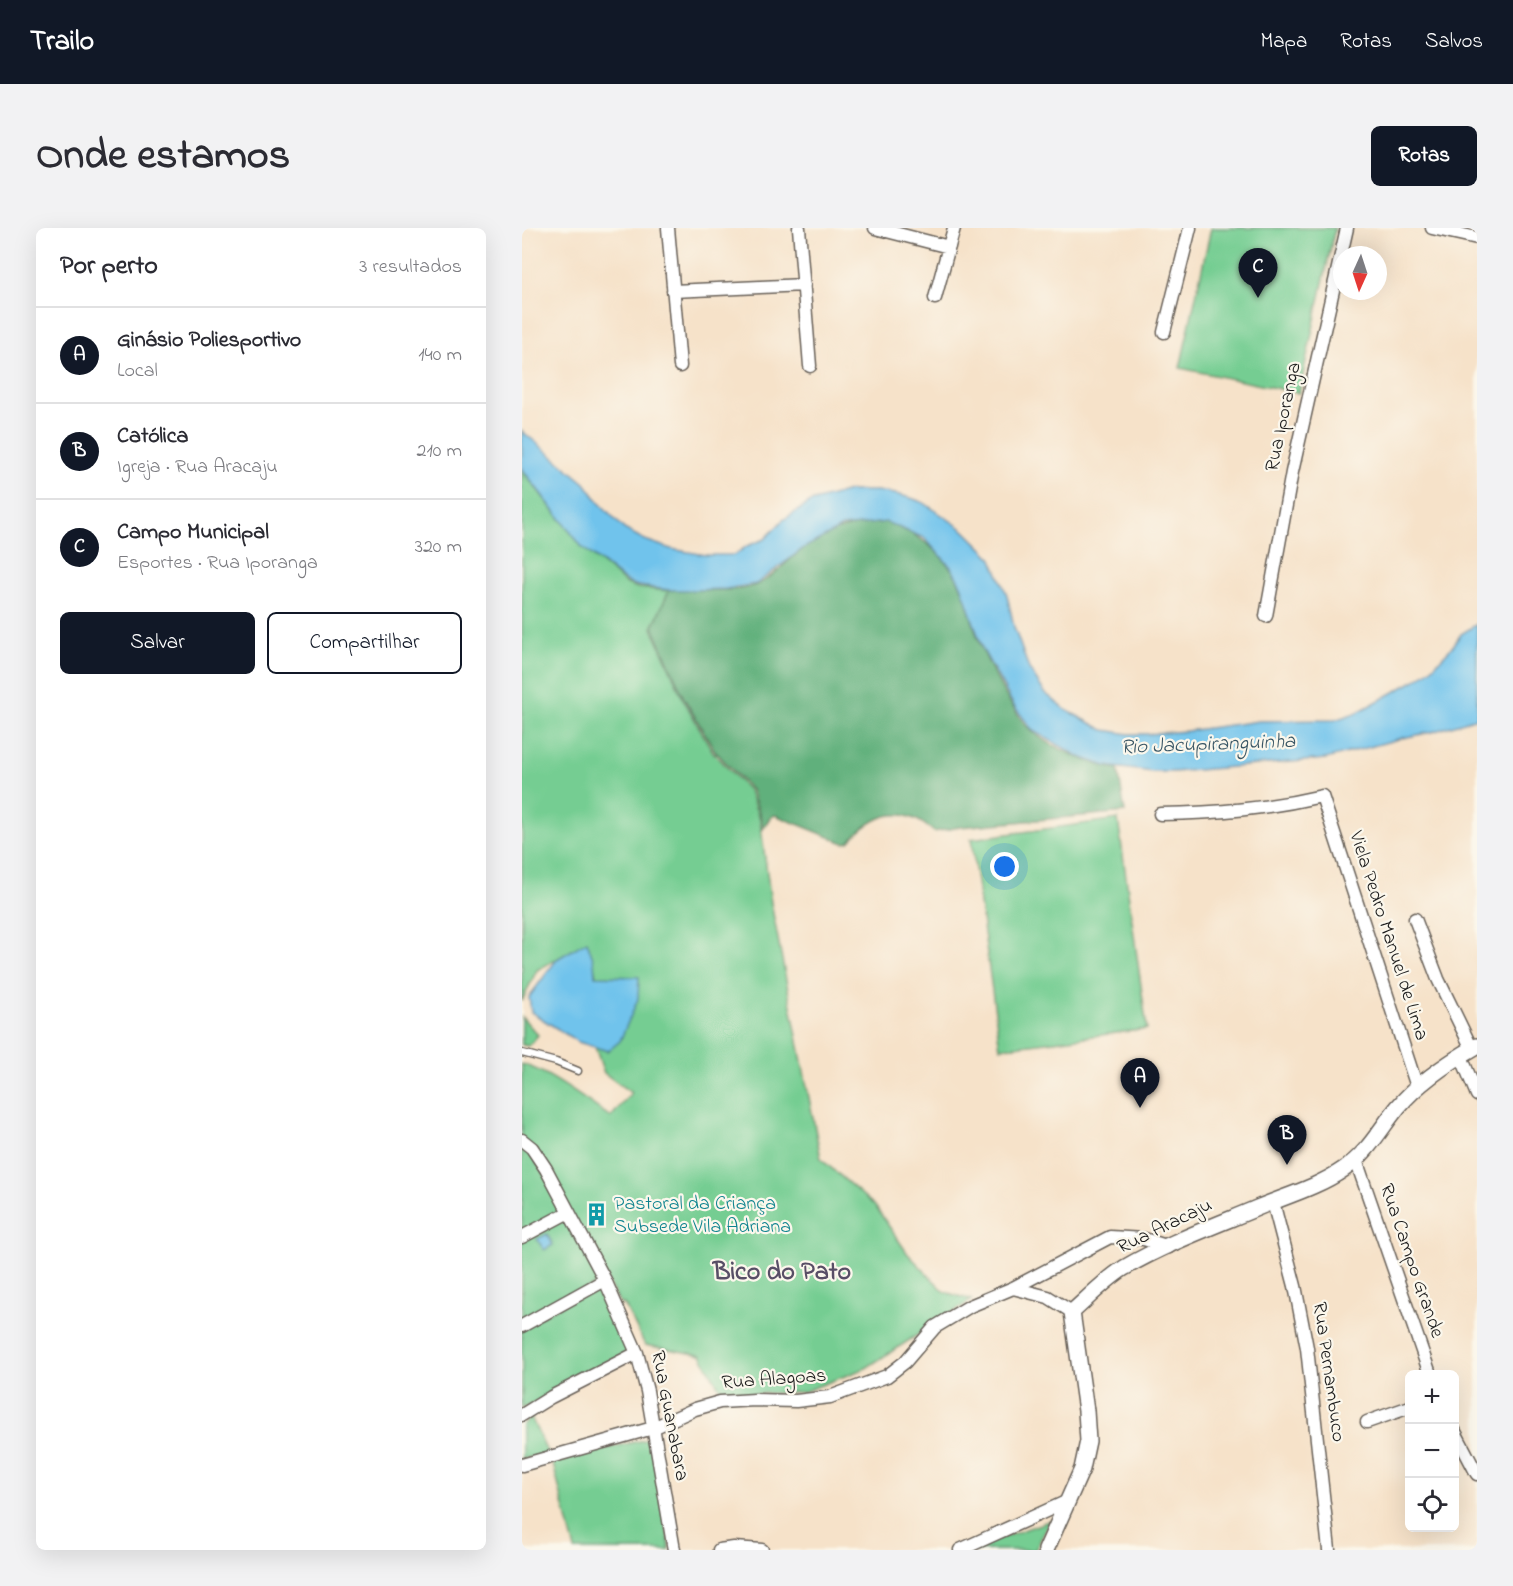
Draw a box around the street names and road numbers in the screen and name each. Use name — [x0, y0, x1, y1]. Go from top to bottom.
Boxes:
street label: Rua Iporanga — [1258, 360, 1311, 474]
street label: Viela Pedro Manuel de Lima — [1340, 827, 1436, 1044]
street label: Rua Campo Grande — [1371, 1180, 1451, 1342]
street label: Rua Aracaju — [1113, 1191, 1217, 1263]
street label: Rua Pernambuco — [1304, 1300, 1352, 1444]
street label: Rua Guanabara — [642, 1348, 696, 1484]
street label: Rua Alagoas — [721, 1362, 828, 1399]

